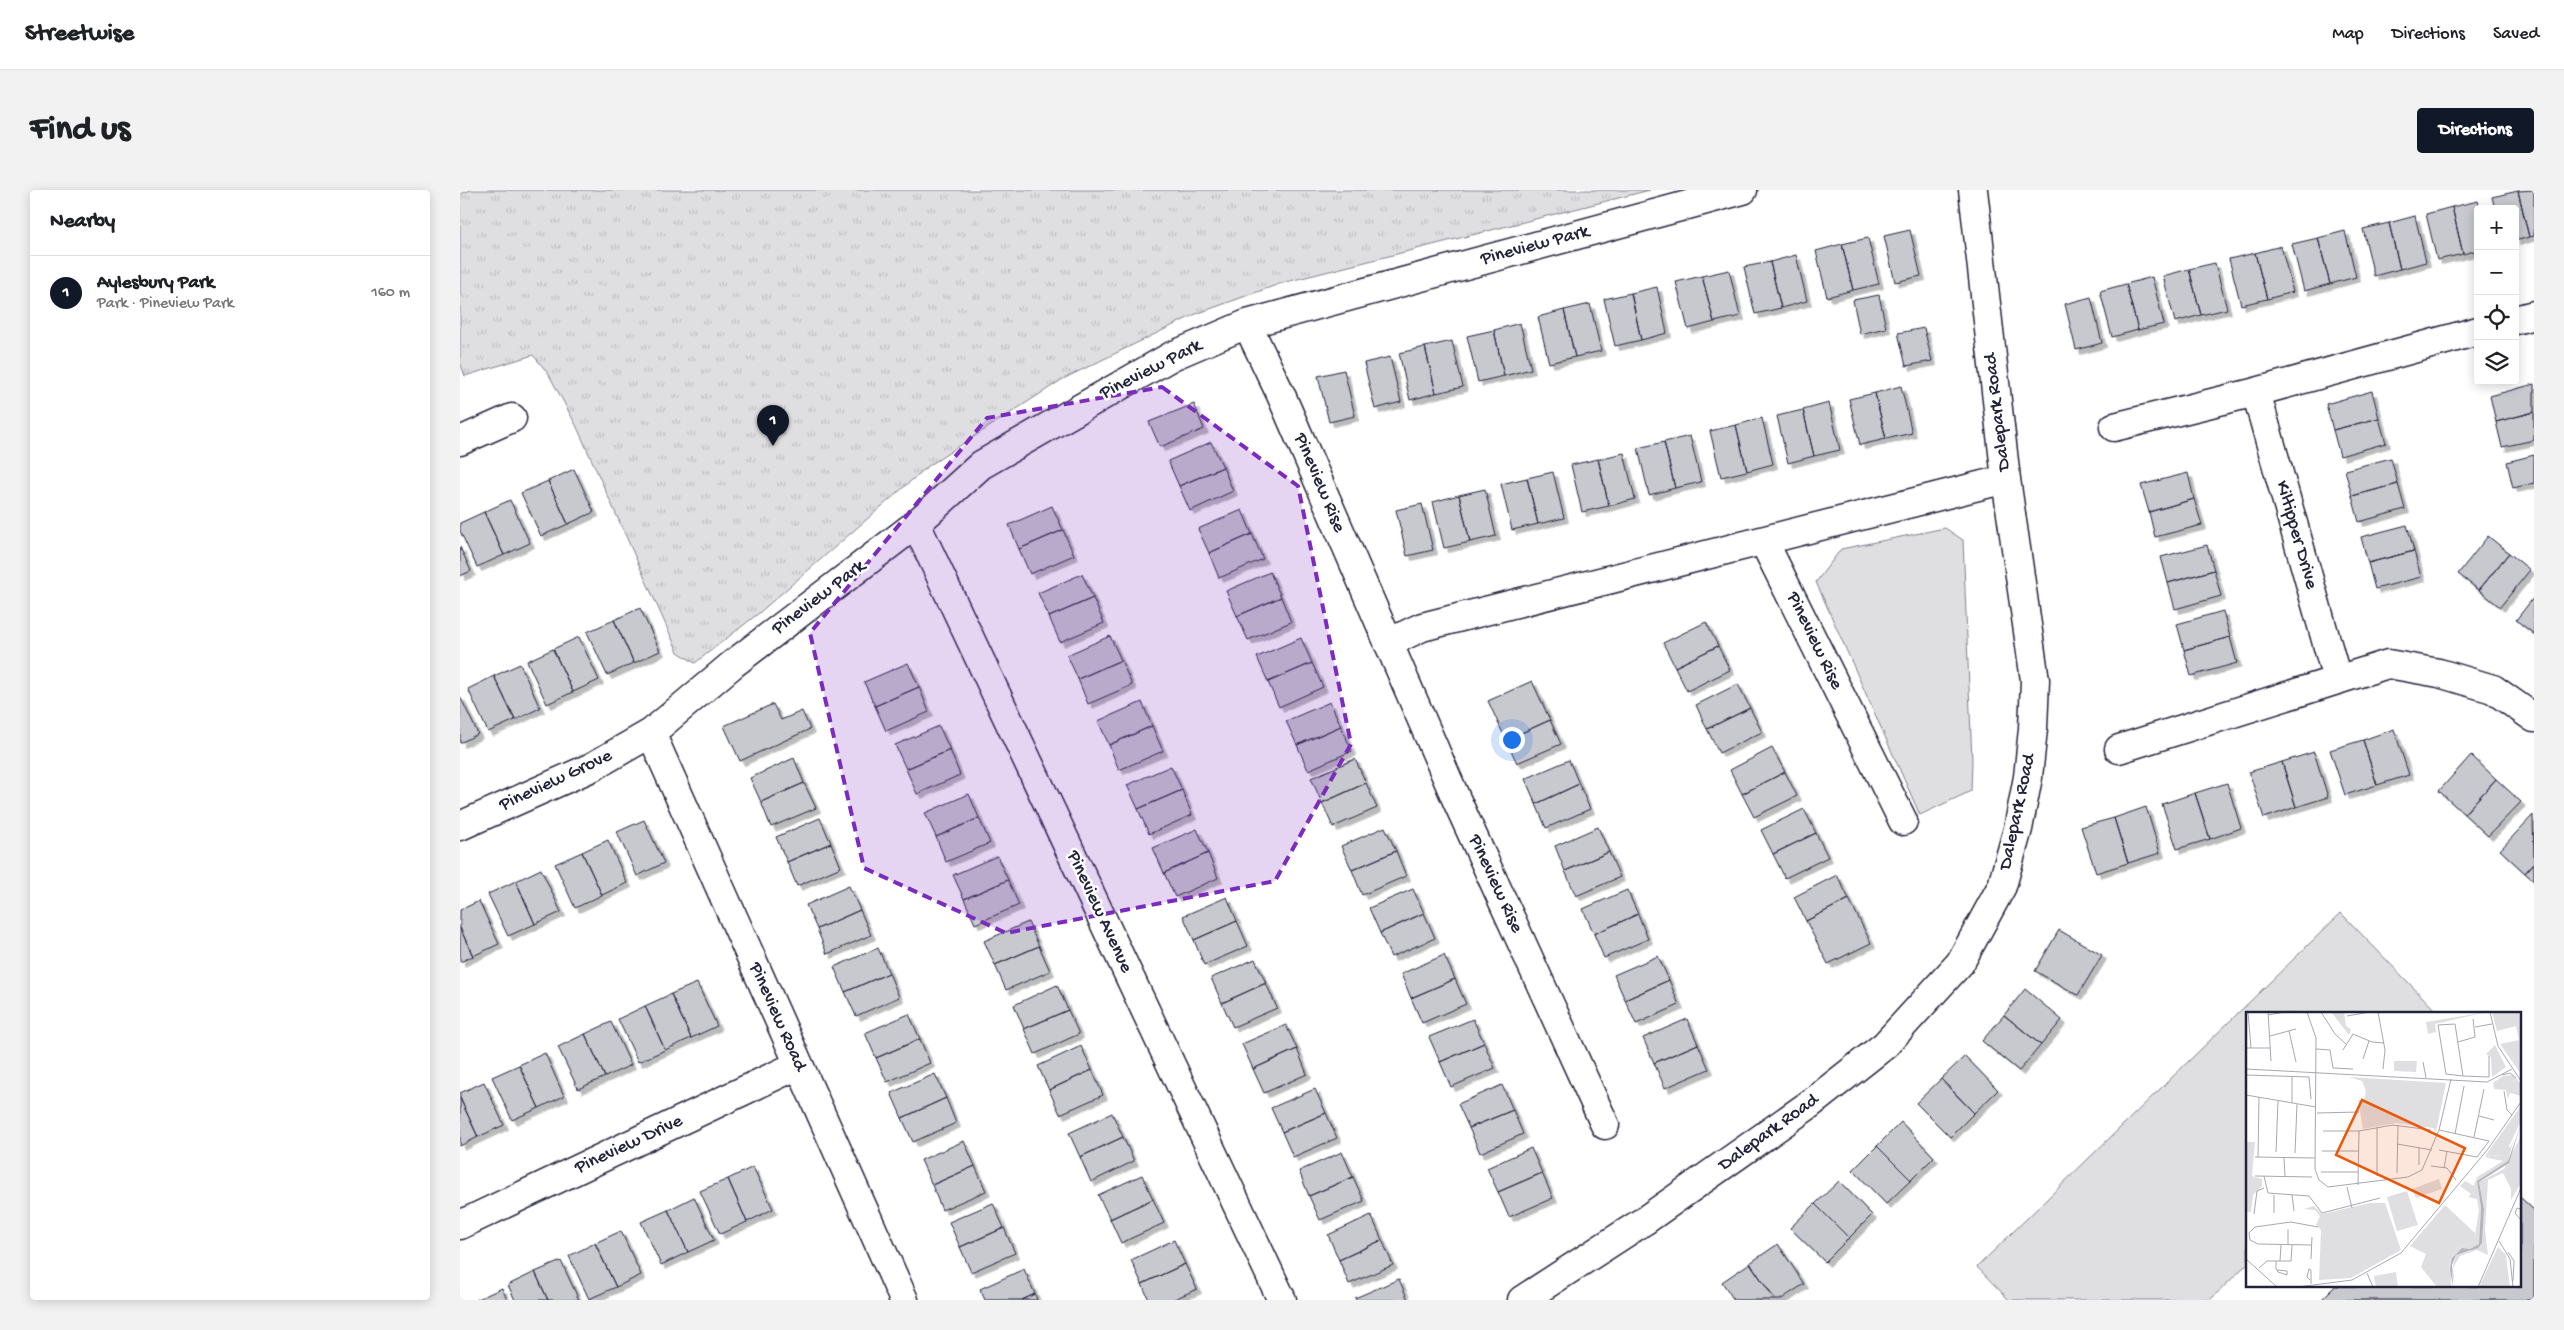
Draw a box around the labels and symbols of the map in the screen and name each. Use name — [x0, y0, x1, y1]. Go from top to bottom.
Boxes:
street label: Pineview Park — [1477, 220, 1593, 272]
street label: Pineview Park — [1095, 334, 1207, 406]
street label: Dalepark Road — [1979, 350, 2017, 474]
pin: 1 — [757, 405, 789, 446]
street label: Pineview Rise — [1287, 429, 1350, 536]
street label: Kiltipper Drive — [2270, 478, 2323, 592]
street label: Pineview Park — [767, 554, 872, 641]
street label: Pineview Rise — [1780, 587, 1848, 694]
your location — [1499, 727, 1525, 753]
street label: Pineview Grove — [495, 745, 616, 818]
street label: Dalepark Road — [1994, 750, 2042, 874]
street label: Pineview Rise — [1462, 830, 1528, 937]
street label: Pineview Avenue — [1060, 846, 1137, 977]
street label: Pineview Road — [742, 958, 812, 1077]
inset map — [2246, 1012, 2522, 1288]
street label: Dalepark Road — [1713, 1088, 1825, 1178]
street label: Pineview Drive — [570, 1110, 687, 1180]

